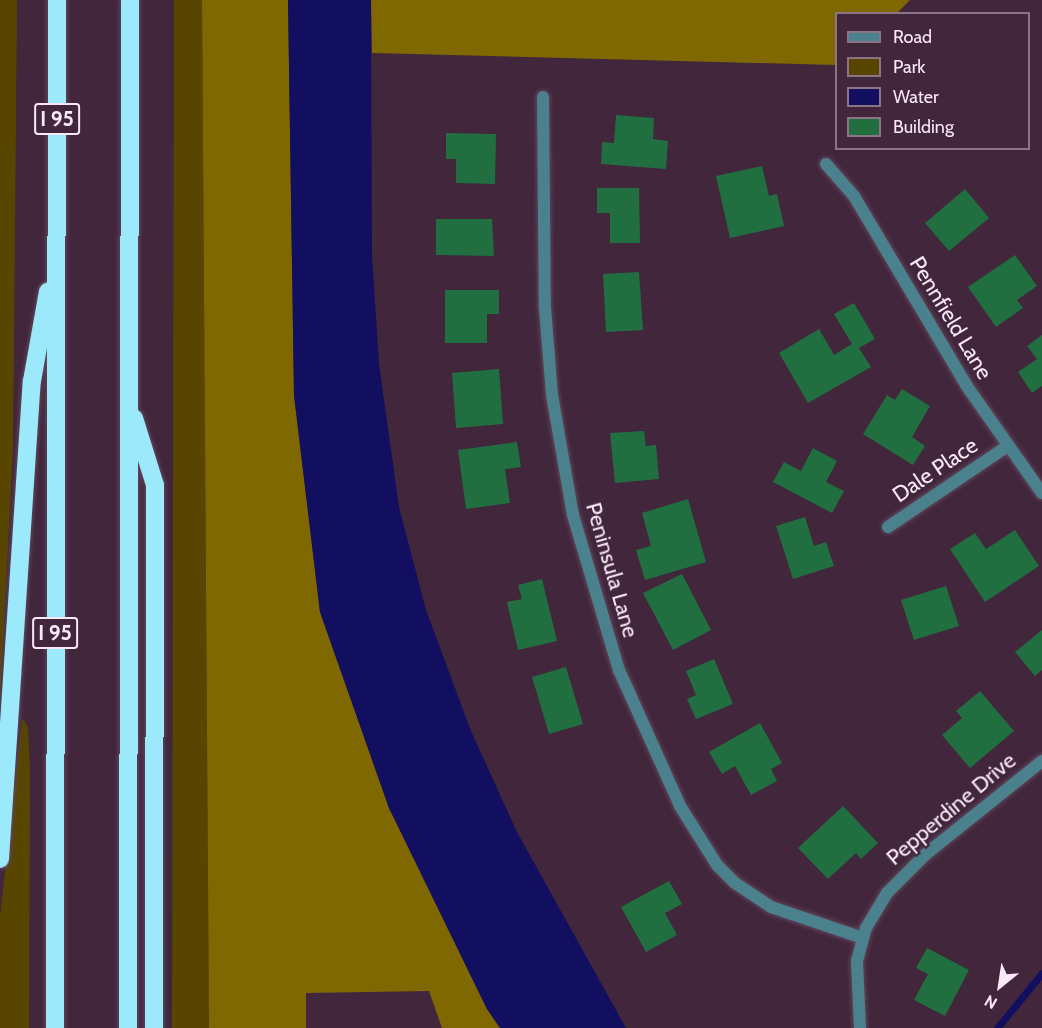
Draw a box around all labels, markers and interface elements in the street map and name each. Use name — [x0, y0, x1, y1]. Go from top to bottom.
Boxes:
legend — [835, 12, 1030, 150]
text: Road — [893, 26, 932, 48]
text: Park — [893, 56, 925, 78]
text: Water — [893, 86, 939, 108]
road number: I 95 — [33, 101, 81, 137]
text: Building — [893, 116, 954, 138]
street label: Pennfield Lane — [904, 252, 998, 384]
street label: Dale Place — [887, 432, 983, 508]
street label: Peninsula Lane — [580, 499, 644, 641]
road number: I 95 — [31, 615, 79, 651]
street label: Pepperdine Drive — [881, 747, 1021, 871]
north arrow — [970, 956, 1030, 1016]
text: N — [981, 991, 1000, 1013]

